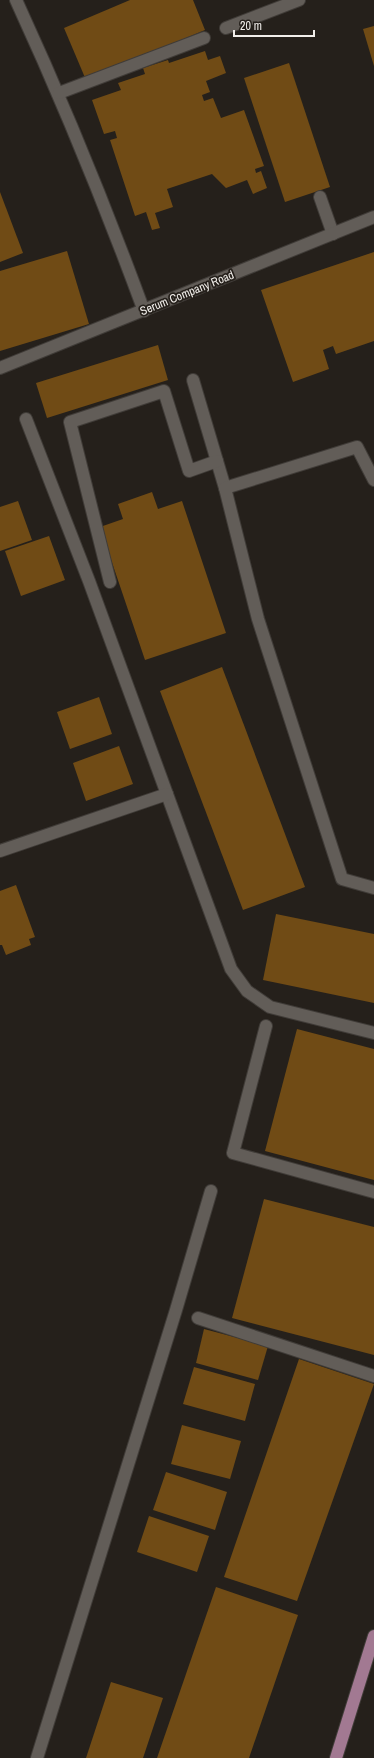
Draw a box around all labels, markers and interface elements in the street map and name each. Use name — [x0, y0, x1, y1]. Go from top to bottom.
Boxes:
scale bar — [234, 12, 314, 38]
text: 20 m — [240, 18, 262, 34]
street label: Serum Company Road — [138, 267, 236, 319]

